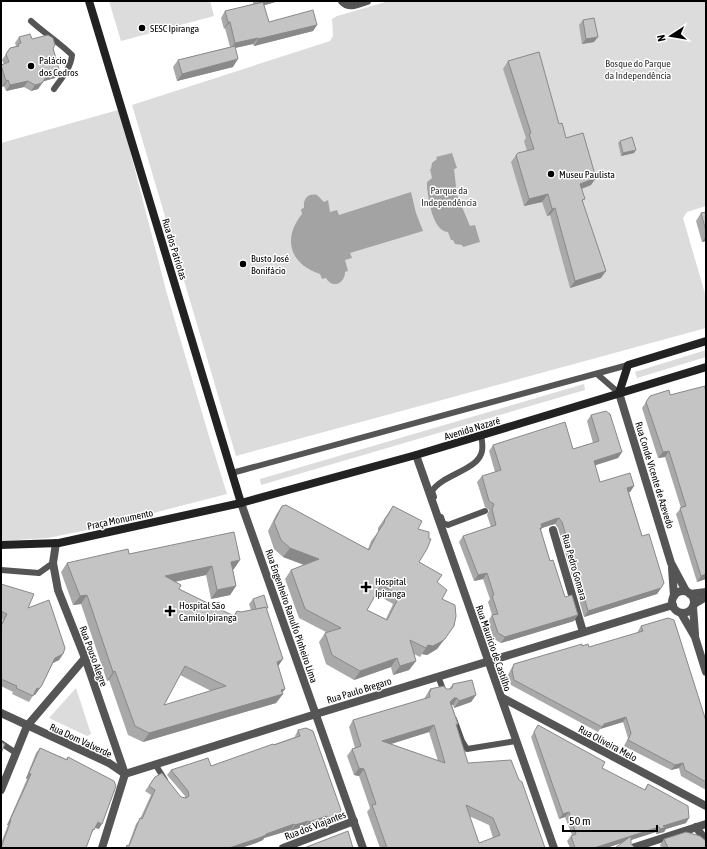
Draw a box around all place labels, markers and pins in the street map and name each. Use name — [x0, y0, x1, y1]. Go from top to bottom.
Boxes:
marker: SESC Ipiranga — [137, 23, 147, 33]
place label: SESC Ipiranga — [150, 23, 199, 34]
place label: Palácio dos Cedros — [39, 55, 79, 78]
marker: Palácio dos Cedros — [26, 61, 36, 71]
marker: Museu Paulista — [546, 169, 556, 179]
place label: Museu Paulista — [559, 169, 615, 180]
place label: Busto José Bonifácio — [251, 253, 289, 276]
marker: Busto José Bonifácio — [238, 259, 248, 269]
place label: Hospital Ipiranga — [375, 576, 407, 599]
marker: Hospital Ipiranga — [360, 581, 372, 593]
place label: Hospital São Camilo Ipiranga — [179, 600, 237, 623]
marker: Hospital São Camilo Ipiranga — [164, 605, 176, 617]

